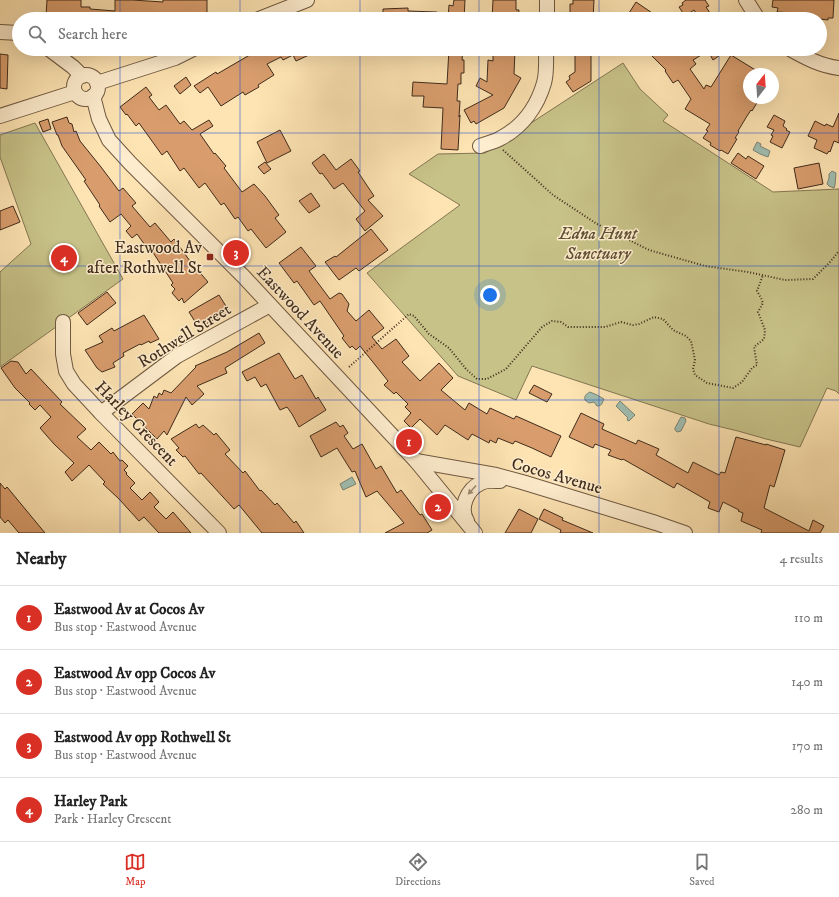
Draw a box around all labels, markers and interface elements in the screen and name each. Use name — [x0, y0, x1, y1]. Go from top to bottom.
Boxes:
search box — [12, 12, 827, 56]
icon: search — [26, 23, 48, 45]
text: Search here — [58, 25, 127, 44]
north arrow — [743, 68, 779, 104]
park label: Edna Hunt Sanctuary — [558, 223, 639, 265]
place label: Eastwood Av after Rothwell St — [87, 237, 203, 279]
pin: 3 — [223, 238, 249, 268]
pin: 4 — [51, 243, 77, 273]
marker: Eastwood Av after Rothwell St — [205, 252, 215, 262]
street label: Eastwood Avenue — [252, 262, 349, 364]
your location — [480, 285, 500, 305]
street label: Rothwell Street — [134, 298, 236, 373]
street label: Harley Crescent — [90, 376, 183, 471]
pin: 1 — [396, 427, 422, 457]
street label: Cocos Avenue — [509, 453, 605, 499]
one-way arrow — [468, 485, 477, 495]
pin: 2 — [425, 492, 451, 522]
text: Nearby — [16, 548, 66, 570]
text: 4 results — [780, 551, 823, 567]
text: Eastwood Av at Cocos Av — [54, 600, 204, 619]
text: 1 — [27, 610, 31, 626]
text: 110 m — [794, 610, 823, 626]
text: Bus stop · Eastwood Avenue — [54, 619, 197, 635]
text: Eastwood Av opp Cocos Av — [54, 664, 215, 683]
text: 2 — [26, 674, 32, 690]
text: 140 m — [791, 674, 823, 690]
text: Bus stop · Eastwood Avenue — [54, 683, 197, 699]
text: Eastwood Av opp Rothwell St — [54, 728, 231, 747]
text: 3 — [27, 738, 31, 754]
text: 170 m — [792, 738, 823, 754]
text: Bus stop · Eastwood Avenue — [54, 747, 197, 763]
text: Harley Park — [54, 792, 128, 811]
text: 4 — [25, 802, 33, 818]
text: 280 m — [791, 802, 823, 818]
text: Park · Harley Crescent — [54, 811, 171, 827]
tab: Map — [124, 851, 146, 889]
tab: Directions — [395, 851, 441, 889]
tab: Saved — [689, 851, 715, 889]

